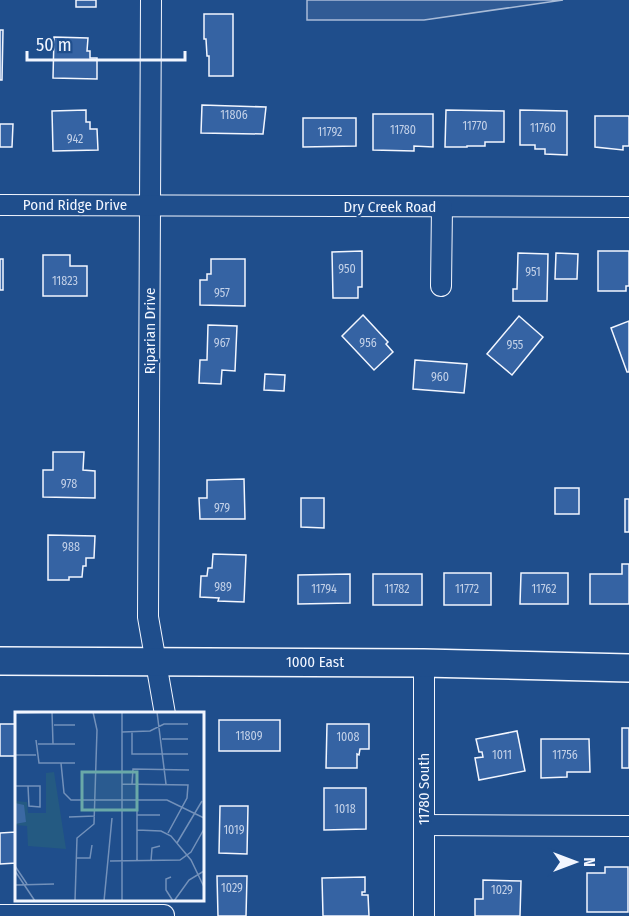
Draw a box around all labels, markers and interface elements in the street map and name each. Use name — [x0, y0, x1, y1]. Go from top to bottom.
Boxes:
scale bar — [27, 24, 184, 62]
text: 50 m — [36, 34, 72, 56]
house number: 11806 — [220, 108, 248, 122]
house number: 11770 — [462, 119, 488, 133]
house number: 11760 — [530, 121, 556, 135]
house number: 11780 — [390, 123, 416, 137]
house number: 11792 — [318, 125, 342, 139]
house number: 942 — [67, 132, 83, 146]
street label: Pond Ridge Drive — [23, 196, 127, 214]
street label: Dry Creek Road — [344, 198, 436, 216]
house number: 950 — [338, 262, 356, 276]
house number: 951 — [525, 265, 541, 279]
house number: 11823 — [52, 274, 78, 288]
house number: 957 — [214, 286, 230, 300]
street label: Riparian Drive — [141, 288, 159, 374]
house number: 967 — [214, 336, 230, 350]
house number: 956 — [359, 336, 377, 350]
house number: 955 — [507, 338, 524, 352]
house number: 960 — [431, 370, 449, 384]
house number: 978 — [61, 477, 77, 491]
house number: 979 — [214, 501, 230, 515]
house number: 988 — [62, 540, 80, 554]
house number: 989 — [214, 580, 232, 594]
house number: 11794 — [311, 582, 337, 596]
house number: 11782 — [384, 582, 410, 596]
house number: 11772 — [455, 582, 479, 596]
house number: 11762 — [532, 582, 556, 596]
street label: 1000 East — [286, 653, 344, 671]
inset map — [15, 712, 204, 901]
house number: 11809 — [235, 729, 263, 743]
house number: 1008 — [336, 730, 360, 744]
house number: 1011 — [492, 748, 512, 762]
house number: 11756 — [552, 748, 578, 762]
street label: 11780 South — [415, 753, 433, 825]
house number: 1018 — [334, 802, 356, 816]
house number: 1019 — [223, 823, 245, 837]
north arrow — [545, 832, 605, 892]
text: N — [580, 857, 599, 867]
house number: 1029 — [221, 881, 243, 895]
house number: 1029 — [491, 883, 513, 897]

